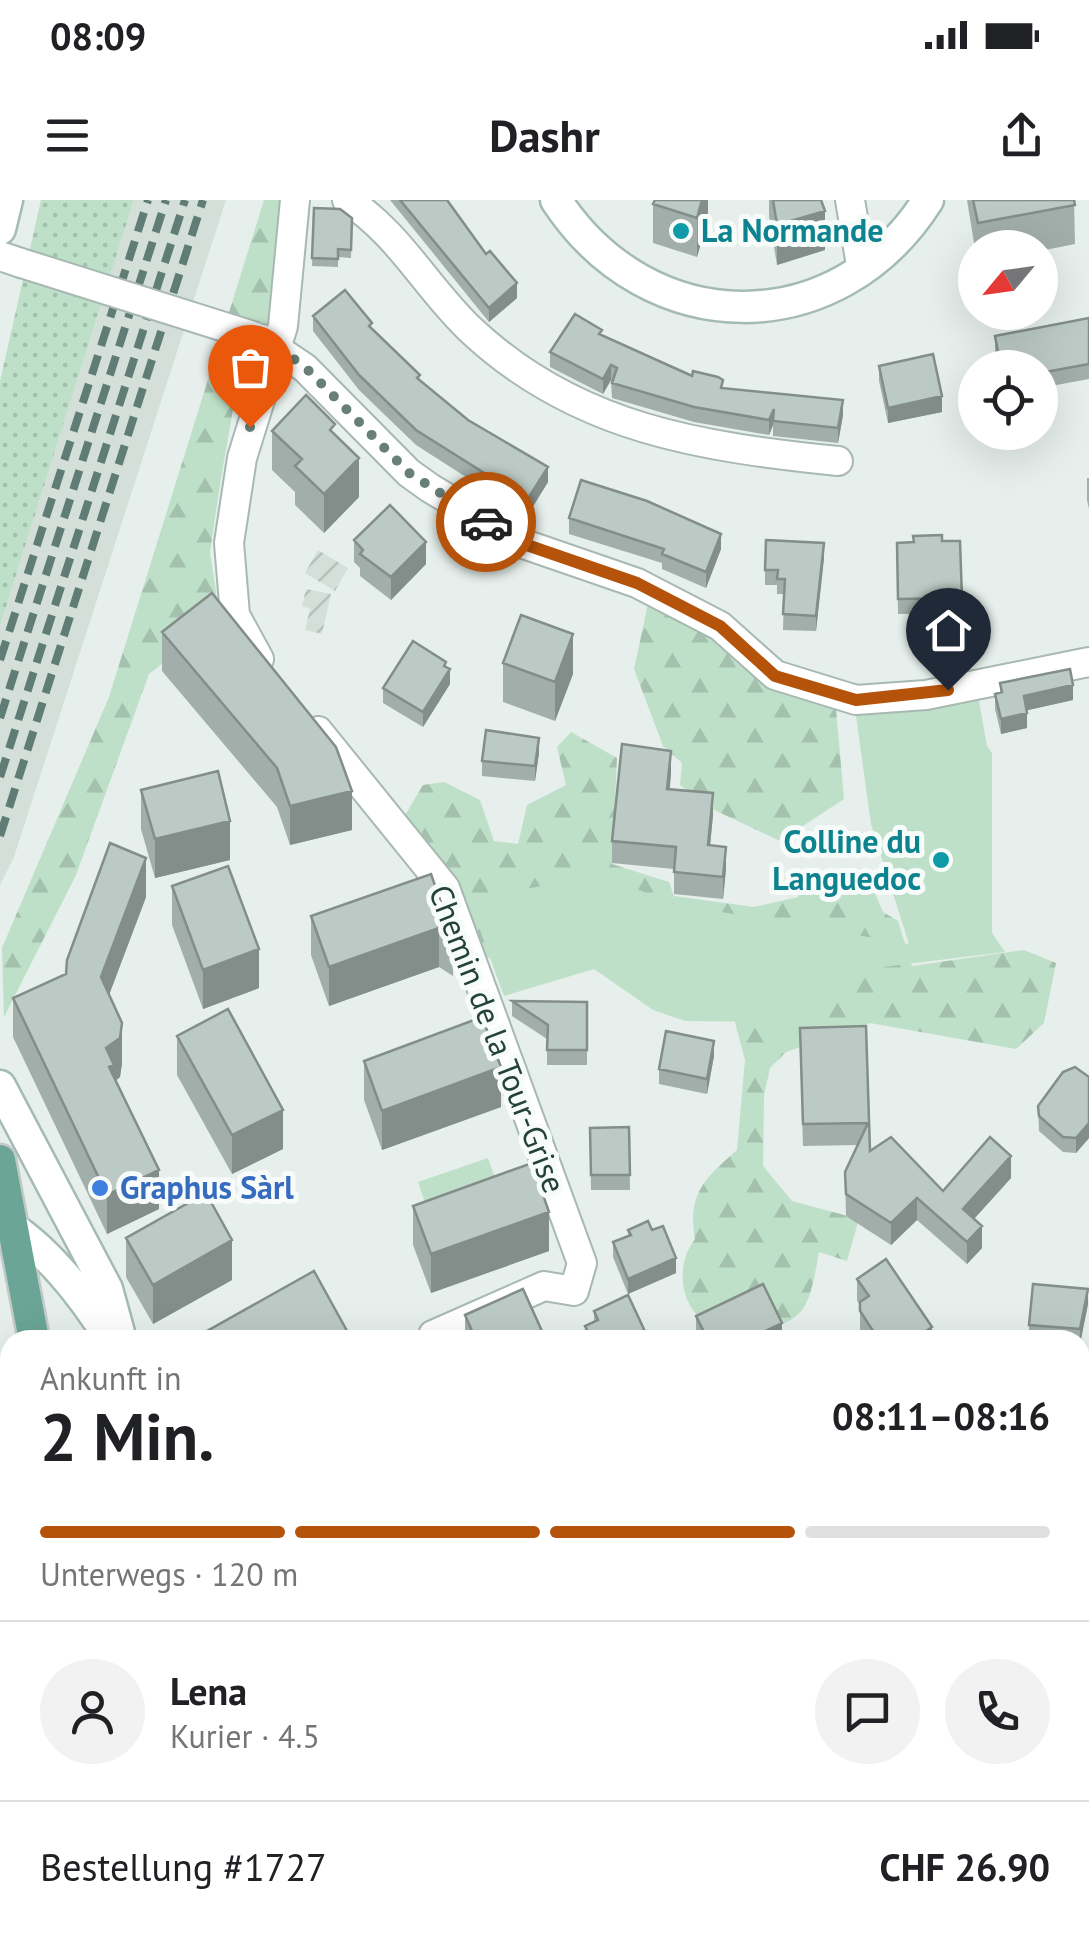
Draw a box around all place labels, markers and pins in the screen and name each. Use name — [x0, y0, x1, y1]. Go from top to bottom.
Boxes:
place label: La Normande — [701, 209, 883, 251]
marker: La Normande — [670, 220, 692, 242]
pin — [208, 325, 293, 428]
pin — [906, 588, 991, 691]
place label: Colline du Languedoc — [772, 820, 921, 899]
marker: Colline du Languedoc — [930, 849, 952, 871]
place label: Graphus Sàrl — [120, 1166, 294, 1208]
marker: Graphus Sàrl — [89, 1177, 111, 1199]

